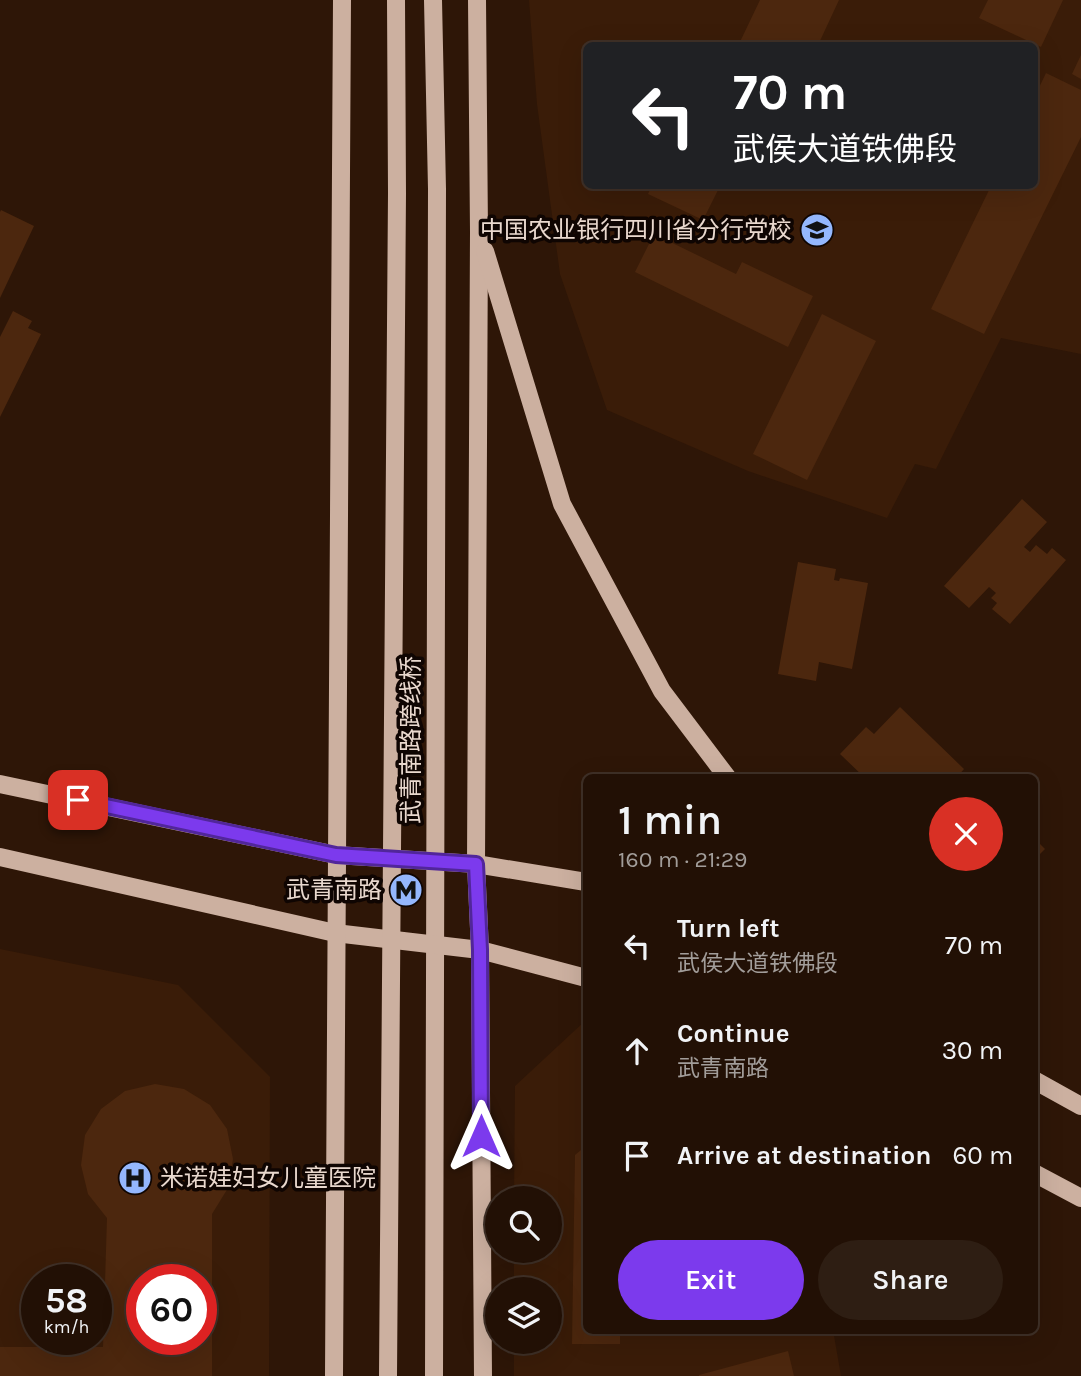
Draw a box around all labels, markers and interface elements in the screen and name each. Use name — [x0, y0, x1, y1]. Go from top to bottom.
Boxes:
text: 70 m — [733, 64, 847, 121]
icon: left — [618, 70, 709, 161]
text: 武侯大道铁佛段 — [733, 131, 957, 168]
school or university icon: 中国农业银行四川省分行党校 — [798, 211, 836, 249]
place label: 中国农业银行四川省分行党校 — [480, 216, 792, 244]
street label: 武青南路跨线桥 — [397, 656, 425, 824]
pin — [48, 770, 108, 830]
icon: arrive — [59, 781, 97, 819]
text: 1 min — [618, 795, 722, 845]
button: close — [929, 797, 1003, 871]
text: 160 m · 21:29 — [618, 846, 747, 873]
metro station icon: 武青南路 — [387, 871, 425, 909]
place label: 武青南路 — [286, 876, 382, 904]
text: Turn left — [677, 913, 779, 944]
icon: left — [618, 927, 656, 965]
text: 70 m — [945, 930, 1003, 961]
text: 武侯大道铁佛段 — [677, 950, 838, 977]
text: Continue — [677, 1018, 789, 1049]
icon: ahead — [618, 1032, 656, 1070]
text: 30 m — [942, 1035, 1003, 1066]
text: 武青南路 — [677, 1055, 769, 1082]
position arrow — [444, 1099, 518, 1173]
icon: arrive — [618, 1137, 656, 1175]
text: Arrive at destination — [677, 1140, 931, 1171]
text: 60 m — [952, 1140, 1013, 1171]
hospital icon: 米诺娃妇女儿童医院 — [116, 1159, 154, 1197]
place label: 米诺娃妇女儿童医院 — [160, 1164, 376, 1192]
map controls — [485, 1186, 562, 1354]
button: search — [485, 1186, 562, 1263]
button: Exit — [618, 1240, 804, 1320]
button: Share — [818, 1240, 1003, 1320]
speed limit sign: 60 — [126, 1264, 217, 1355]
button: layers — [485, 1277, 562, 1354]
text: 58 — [45, 1280, 88, 1321]
text: km/h — [44, 1316, 89, 1338]

